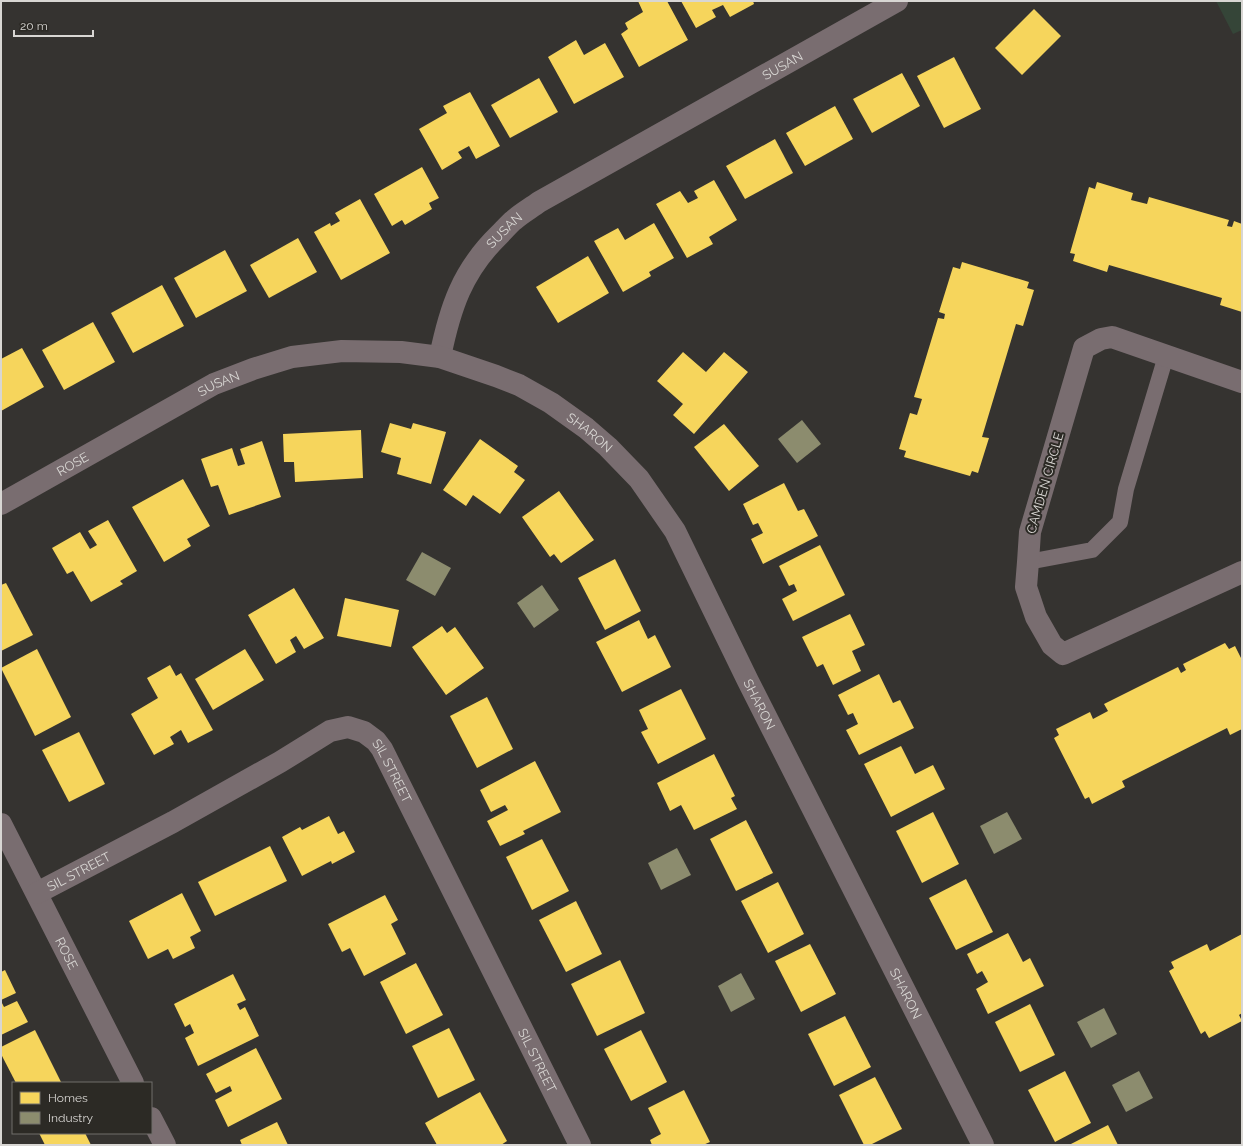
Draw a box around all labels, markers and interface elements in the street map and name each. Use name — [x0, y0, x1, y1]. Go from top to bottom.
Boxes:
scale bar — [14, 12, 93, 38]
text: 20 m — [20, 19, 48, 33]
street label: SUSAN — [759, 48, 805, 83]
street label: SUSAN — [483, 209, 525, 251]
street label: SUSAN — [195, 367, 242, 399]
street label: SHARON — [564, 409, 616, 455]
street label: CAMDEN CIRCLE — [1023, 431, 1067, 535]
street label: ROSE — [54, 449, 91, 479]
street label: SHARON — [741, 676, 779, 732]
street label: SIL STREET — [369, 736, 415, 805]
street label: SIL STREET — [44, 848, 113, 894]
street label: ROSE — [52, 935, 81, 972]
street label: SHARON — [887, 965, 925, 1021]
street label: SIL STREET — [515, 1026, 560, 1095]
legend — [12, 1082, 152, 1134]
text: Homes — [48, 1091, 88, 1105]
text: Industry — [48, 1111, 94, 1125]

